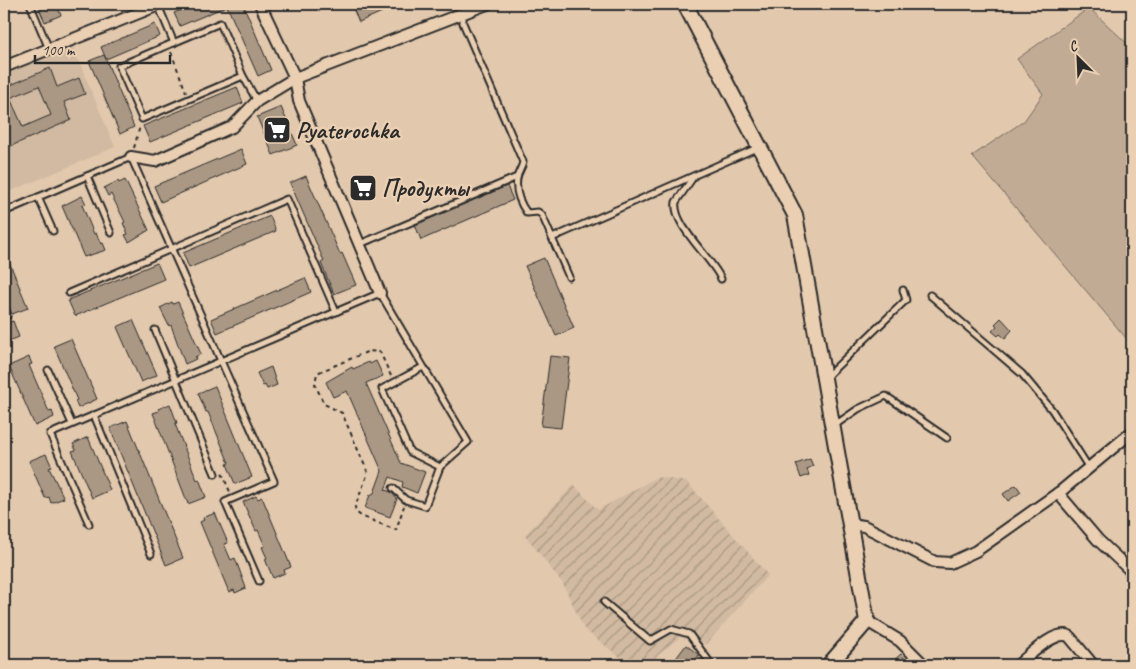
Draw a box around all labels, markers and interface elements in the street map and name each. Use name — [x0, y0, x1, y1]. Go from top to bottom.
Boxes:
scale bar — [35, 32, 170, 64]
north arrow — [1054, 32, 1104, 82]
text: С — [1066, 37, 1081, 56]
text: 100 m — [42, 41, 76, 60]
supermarket icon: Pyaterochka — [262, 115, 292, 145]
place label: Pyaterochka — [296, 115, 401, 145]
supermarket icon: Продукты — [348, 173, 378, 203]
place label: Продукты — [382, 173, 470, 203]

